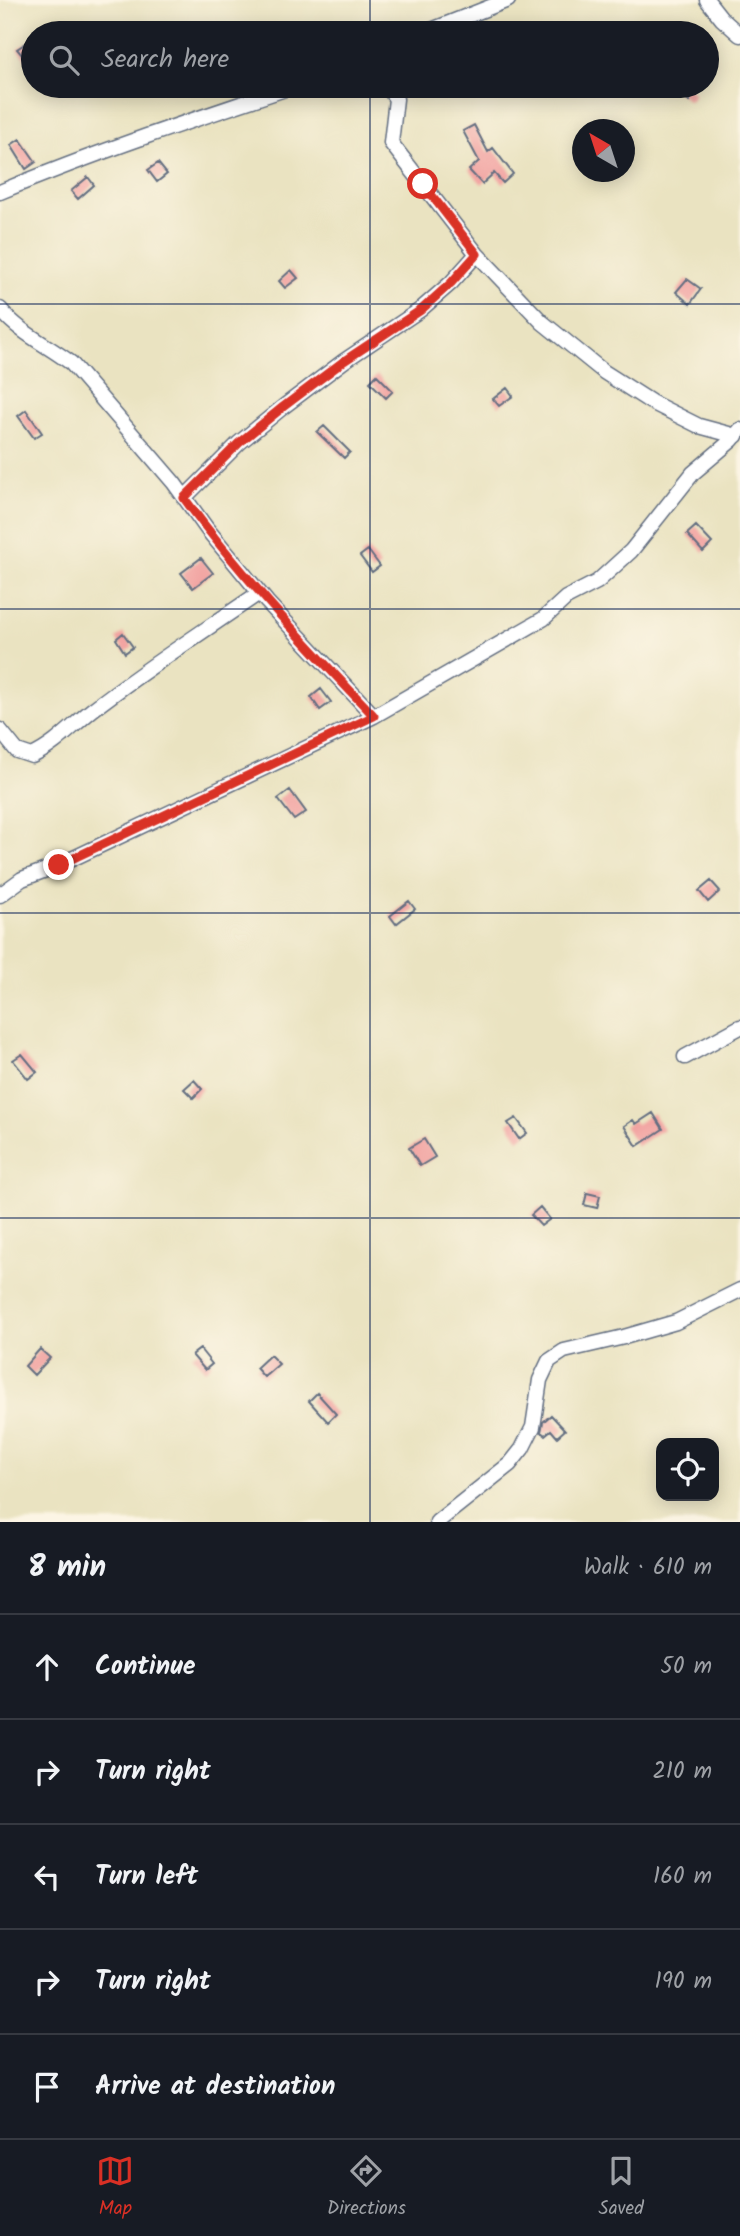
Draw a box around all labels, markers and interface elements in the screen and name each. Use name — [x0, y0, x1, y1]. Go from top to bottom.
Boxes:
search box — [21, 21, 719, 98]
text: Search here — [101, 39, 229, 81]
icon: search — [45, 41, 83, 79]
north arrow — [572, 119, 635, 182]
route start — [407, 168, 438, 199]
route end — [43, 849, 74, 880]
map controls — [656, 1438, 719, 1501]
button: locate — [656, 1438, 719, 1501]
text: 8 min — [28, 1544, 106, 1592]
text: Walk · 610 m — [584, 1550, 712, 1586]
text: Continue — [95, 1646, 196, 1688]
icon: ahead — [28, 1648, 66, 1686]
text: 50 m — [661, 1649, 712, 1685]
text: Turn right — [95, 1751, 211, 1793]
icon: right — [28, 1753, 66, 1791]
text: 210 m — [652, 1754, 712, 1790]
text: Turn left — [95, 1856, 198, 1898]
icon: left — [28, 1858, 66, 1896]
text: 160 m — [653, 1859, 712, 1895]
text: Turn right — [95, 1961, 211, 2003]
icon: right — [28, 1963, 66, 2001]
text: 190 m — [655, 1964, 712, 2000]
text: Arrive at destination — [95, 2066, 335, 2108]
icon: arrive — [28, 2068, 66, 2106]
tab: Map — [96, 2152, 134, 2224]
tab: Directions — [327, 2152, 406, 2224]
tab: Saved — [599, 2152, 644, 2224]

